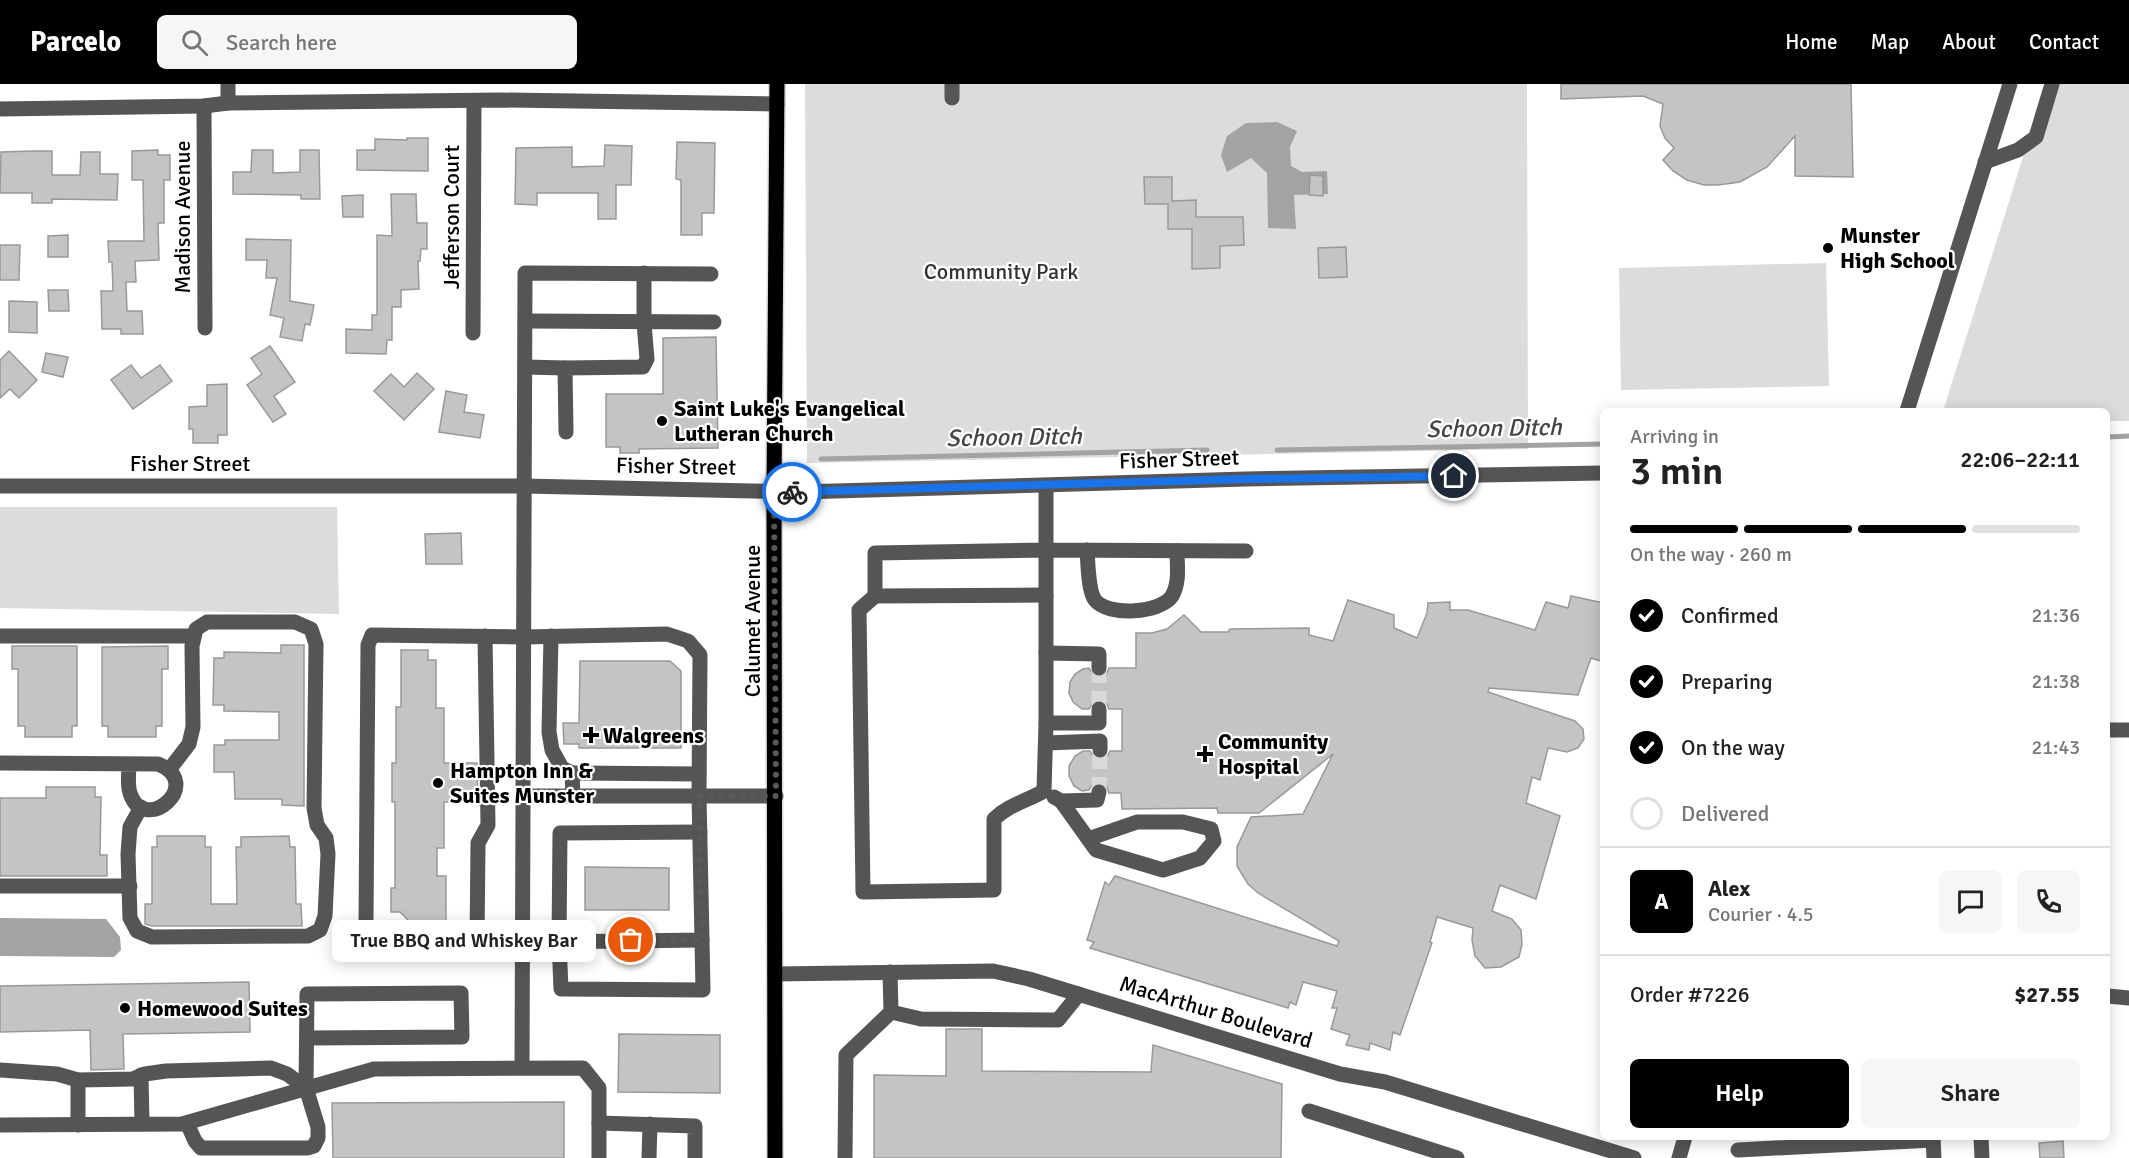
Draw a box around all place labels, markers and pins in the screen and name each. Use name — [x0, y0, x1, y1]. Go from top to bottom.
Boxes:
place label: Munster High School — [1840, 222, 1955, 274]
marker: Munster High School — [1821, 241, 1835, 255]
place label: Saint Luke's Evangelical Lutheran Church — [674, 395, 905, 447]
marker: Saint Luke's Evangelical Lutheran Church — [655, 414, 669, 428]
pin — [1428, 450, 1479, 501]
place label: Walgreens — [603, 722, 704, 749]
marker: Walgreens — [584, 728, 598, 742]
place label: Community Hospital — [1218, 728, 1328, 780]
marker: Community Hospital — [1196, 745, 1214, 763]
place label: Hampton Inn & Suites Munster — [450, 757, 595, 809]
marker: Hampton Inn & Suites Munster — [431, 776, 445, 790]
pin — [605, 914, 656, 965]
callout: True BBQ and Whiskey Bar — [331, 919, 595, 961]
place label: Homewood Suites — [137, 995, 308, 1022]
marker: Homewood Suites — [118, 1001, 132, 1015]

